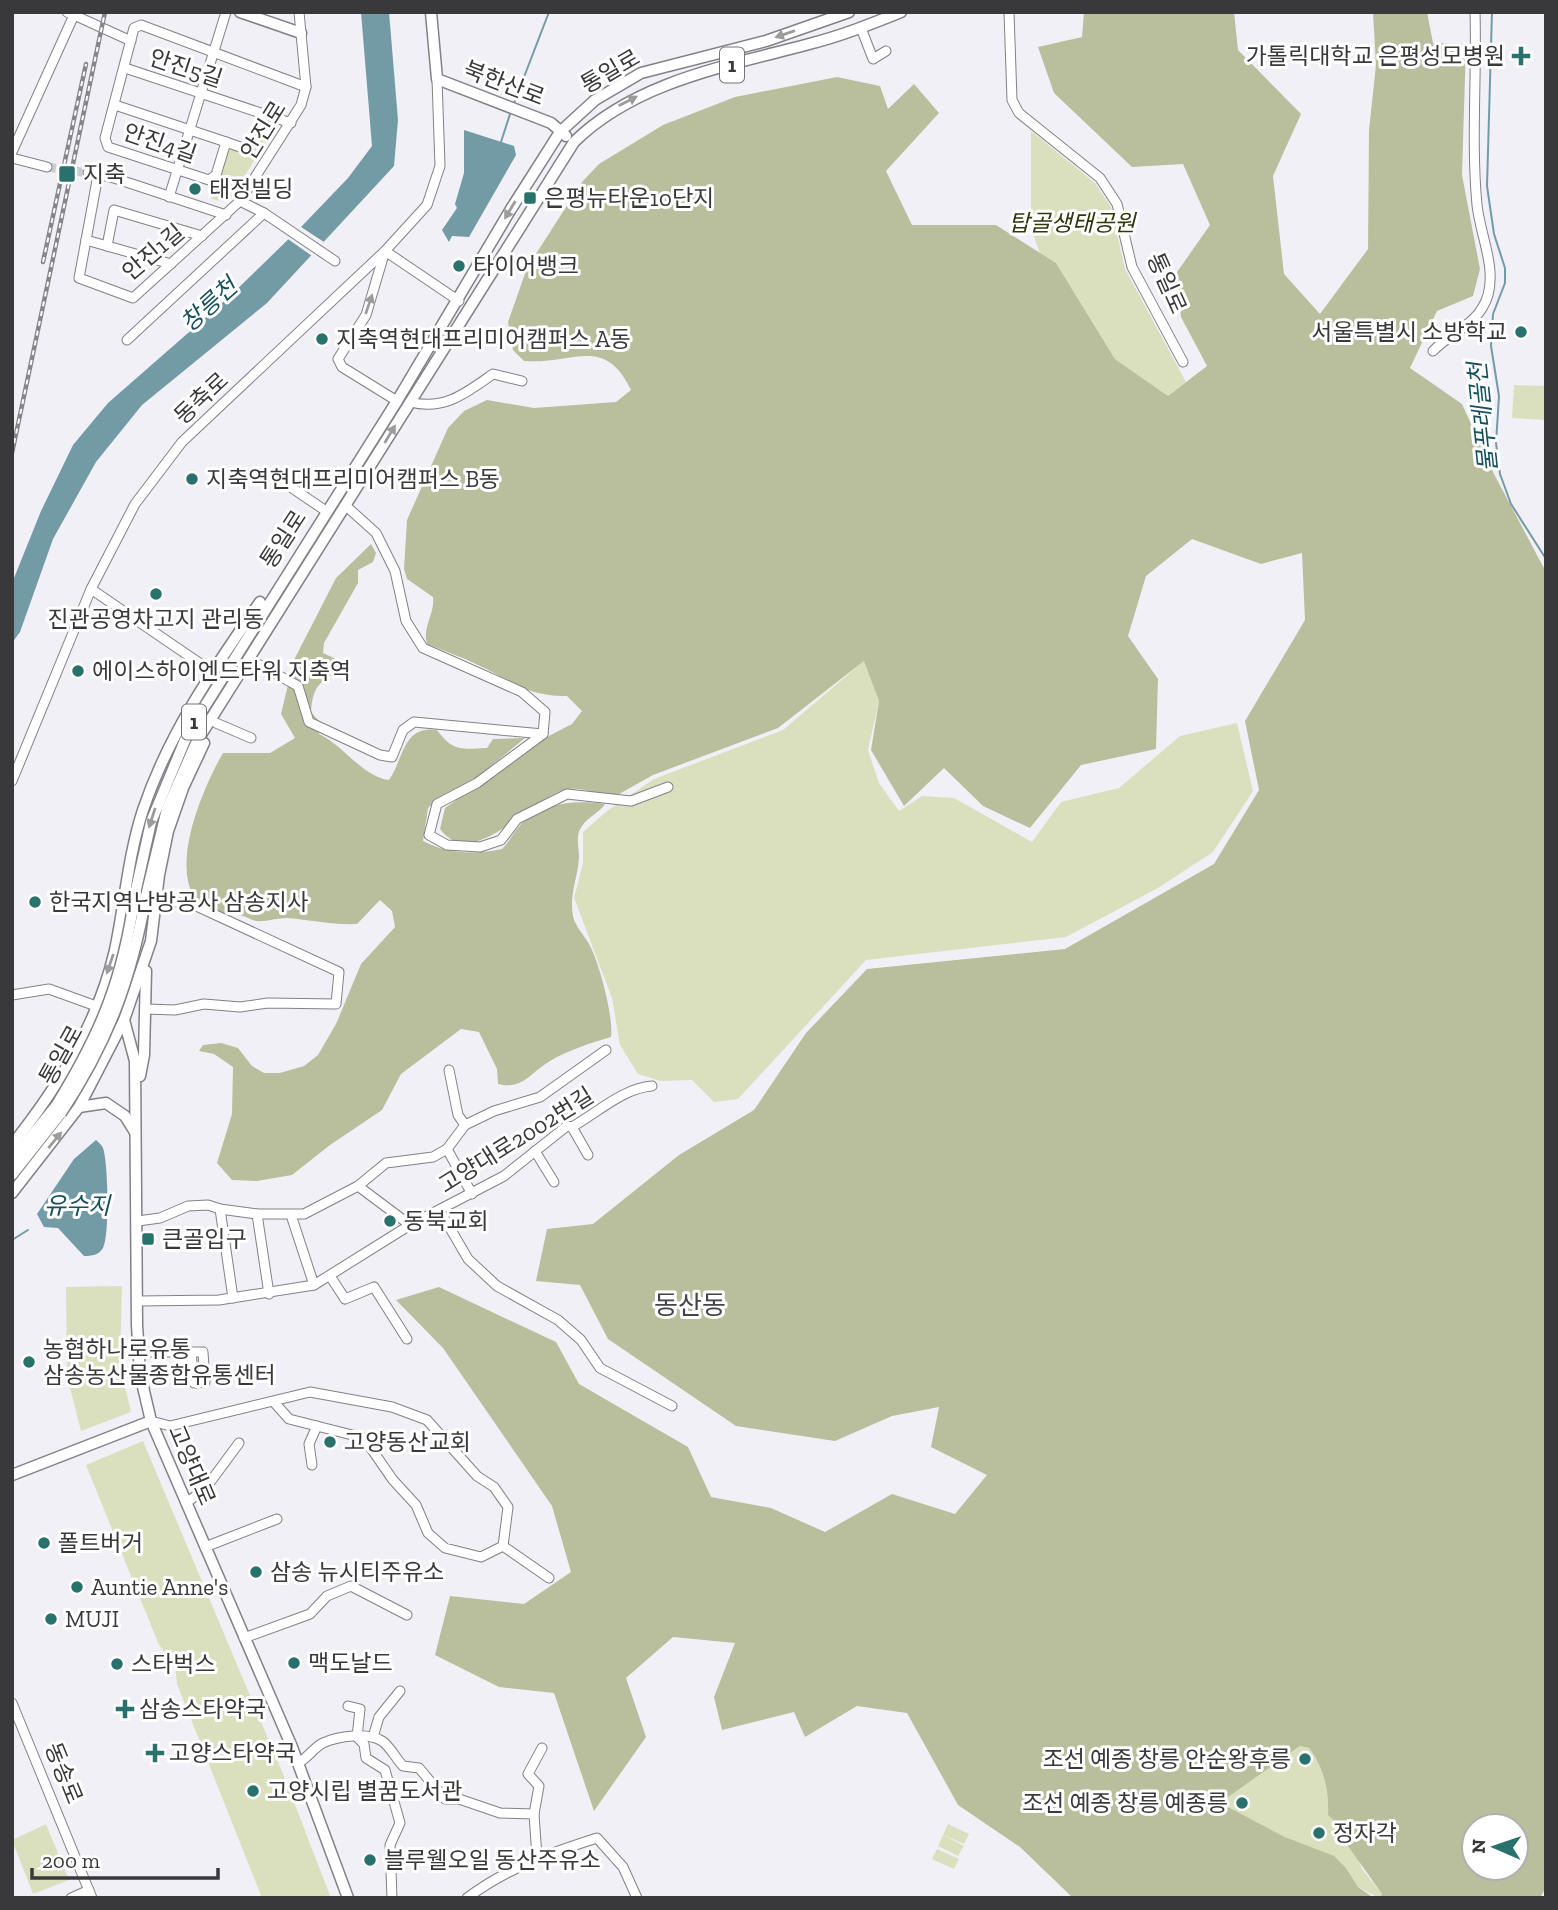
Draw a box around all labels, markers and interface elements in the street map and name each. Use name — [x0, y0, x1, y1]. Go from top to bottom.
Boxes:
one-way arrow — [774, 29, 795, 40]
place label: 가톨릭대학교 은평성모병원 — [1246, 42, 1505, 70]
street label: 안진5길 — [146, 43, 226, 93]
street label: 통일로 — [576, 43, 644, 99]
marker: 가톨릭대학교 은평성모병원 — [1511, 46, 1531, 66]
road number: 1 — [720, 48, 744, 82]
street label: 북한산로 — [459, 55, 549, 111]
one-way arrow — [618, 95, 638, 107]
street label: 안진로 — [234, 96, 292, 164]
street label: 안진4길 — [120, 117, 200, 169]
place label: 지축 — [83, 160, 125, 188]
marker: 지축 — [57, 164, 77, 184]
place label: 태정빌딩 — [209, 175, 294, 203]
marker: 태정빌딩 — [187, 181, 203, 197]
place label: 은평뉴타운10단지 — [544, 184, 714, 212]
marker: 은평뉴타운10단지 — [522, 190, 538, 206]
one-way arrow — [504, 200, 517, 219]
park label: 탑골생태공원 — [1009, 209, 1137, 237]
street label: 안진1길 — [116, 218, 190, 286]
street label: 통일로 — [1141, 248, 1193, 318]
place label: 타이어뱅크 — [473, 252, 579, 280]
marker: 타이어뱅크 — [451, 258, 467, 274]
water label: 창릉천 — [174, 270, 245, 338]
one-way arrow — [364, 293, 375, 314]
place label: 서울특별시 소방학교 — [1311, 318, 1507, 346]
marker: 서울특별시 소방학교 — [1513, 324, 1529, 340]
place label: 지축역현대프리미어캠퍼스 A동 — [336, 325, 631, 353]
marker: 지축역현대프리미어캠퍼스 A동 — [314, 331, 330, 347]
water label: 물푸레골천 — [1462, 358, 1503, 473]
street label: 동축로 — [168, 366, 234, 430]
one-way arrow — [383, 425, 396, 444]
place label: 지축역현대프리미어캠퍼스 B동 — [206, 465, 500, 493]
marker: 지축역현대프리미어캠퍼스 B동 — [184, 471, 200, 487]
street label: 통일로 — [254, 505, 312, 573]
marker: 진관공영차고지 관리동 — [148, 586, 164, 602]
place label: 진관공영차고지 관리동 — [48, 605, 264, 633]
place label: 에이스하이엔드타워 지축역 — [92, 657, 351, 685]
marker: 에이스하이엔드타워 지축역 — [70, 663, 86, 679]
road number: 1 — [182, 704, 206, 740]
one-way arrow — [147, 808, 157, 829]
place label: 한국지역난방공사 삼송지사 — [49, 888, 308, 916]
marker: 한국지역난방공사 삼송지사 — [27, 894, 43, 910]
one-way arrow — [104, 954, 115, 975]
street label: 통일로 — [33, 1020, 89, 1090]
street label: 고양대로2002번길 — [433, 1081, 599, 1199]
one-way arrow — [47, 1131, 62, 1148]
water label: 유수지 — [44, 1191, 112, 1220]
place label: 동북교회 — [404, 1207, 489, 1235]
marker: 동북교회 — [382, 1213, 398, 1229]
place label: 큰골입구 — [162, 1225, 247, 1253]
marker: 큰골입구 — [140, 1231, 156, 1247]
district label: 동산동 — [654, 1289, 726, 1321]
place label: 농협하나로유통 삼송농산물종합유통센터 — [43, 1335, 276, 1389]
marker: 농협하나로유통 삼송농산물종합유통센터 — [21, 1354, 37, 1370]
street label: 고양대로 — [163, 1421, 221, 1509]
place label: 고양동산교회 — [344, 1428, 471, 1456]
marker: 고양동산교회 — [322, 1434, 338, 1450]
place label: 폴트버거 — [58, 1529, 143, 1557]
marker: 폴트버거 — [36, 1535, 52, 1551]
place label: 삼송 뉴시티주유소 — [270, 1558, 445, 1586]
marker: 삼송 뉴시티주유소 — [248, 1564, 264, 1580]
place label: Auntie Anne's — [91, 1573, 228, 1601]
marker: Auntie Anne's — [69, 1579, 85, 1595]
place label: MUJI — [65, 1605, 119, 1633]
marker: MUJI — [43, 1611, 59, 1627]
place label: 맥도날드 — [308, 1649, 393, 1677]
place label: 스타벅스 — [131, 1650, 216, 1678]
marker: 맥도날드 — [286, 1655, 302, 1671]
marker: 스타벅스 — [109, 1656, 125, 1672]
place label: 삼송스타약국 — [139, 1695, 266, 1723]
marker: 삼송스타약국 — [117, 1701, 133, 1717]
street label: 동송로 — [39, 1738, 89, 1808]
place label: 고양스타약국 — [169, 1739, 296, 1767]
marker: 고양스타약국 — [147, 1745, 163, 1761]
place label: 조선 예종 창릉 안순왕후릉 — [1043, 1745, 1291, 1773]
marker: 조선 예종 창릉 안순왕후릉 — [1297, 1751, 1313, 1767]
place label: 고양시립 별꿈도서관 — [267, 1777, 463, 1805]
marker: 고양시립 별꿈도서관 — [245, 1783, 261, 1799]
place label: 조선 예종 창릉 예종릉 — [1022, 1789, 1228, 1817]
marker: 조선 예종 창릉 예종릉 — [1234, 1795, 1250, 1811]
north arrow — [1460, 1812, 1530, 1882]
place label: 정자각 — [1333, 1819, 1396, 1847]
marker: 정자각 — [1311, 1825, 1327, 1841]
scale bar — [32, 1836, 217, 1880]
text: N — [1467, 1839, 1490, 1854]
place label: 블루웰오일 동산주유소 — [384, 1846, 601, 1874]
text: 200 m — [42, 1848, 100, 1873]
marker: 블루웰오일 동산주유소 — [362, 1852, 378, 1868]

